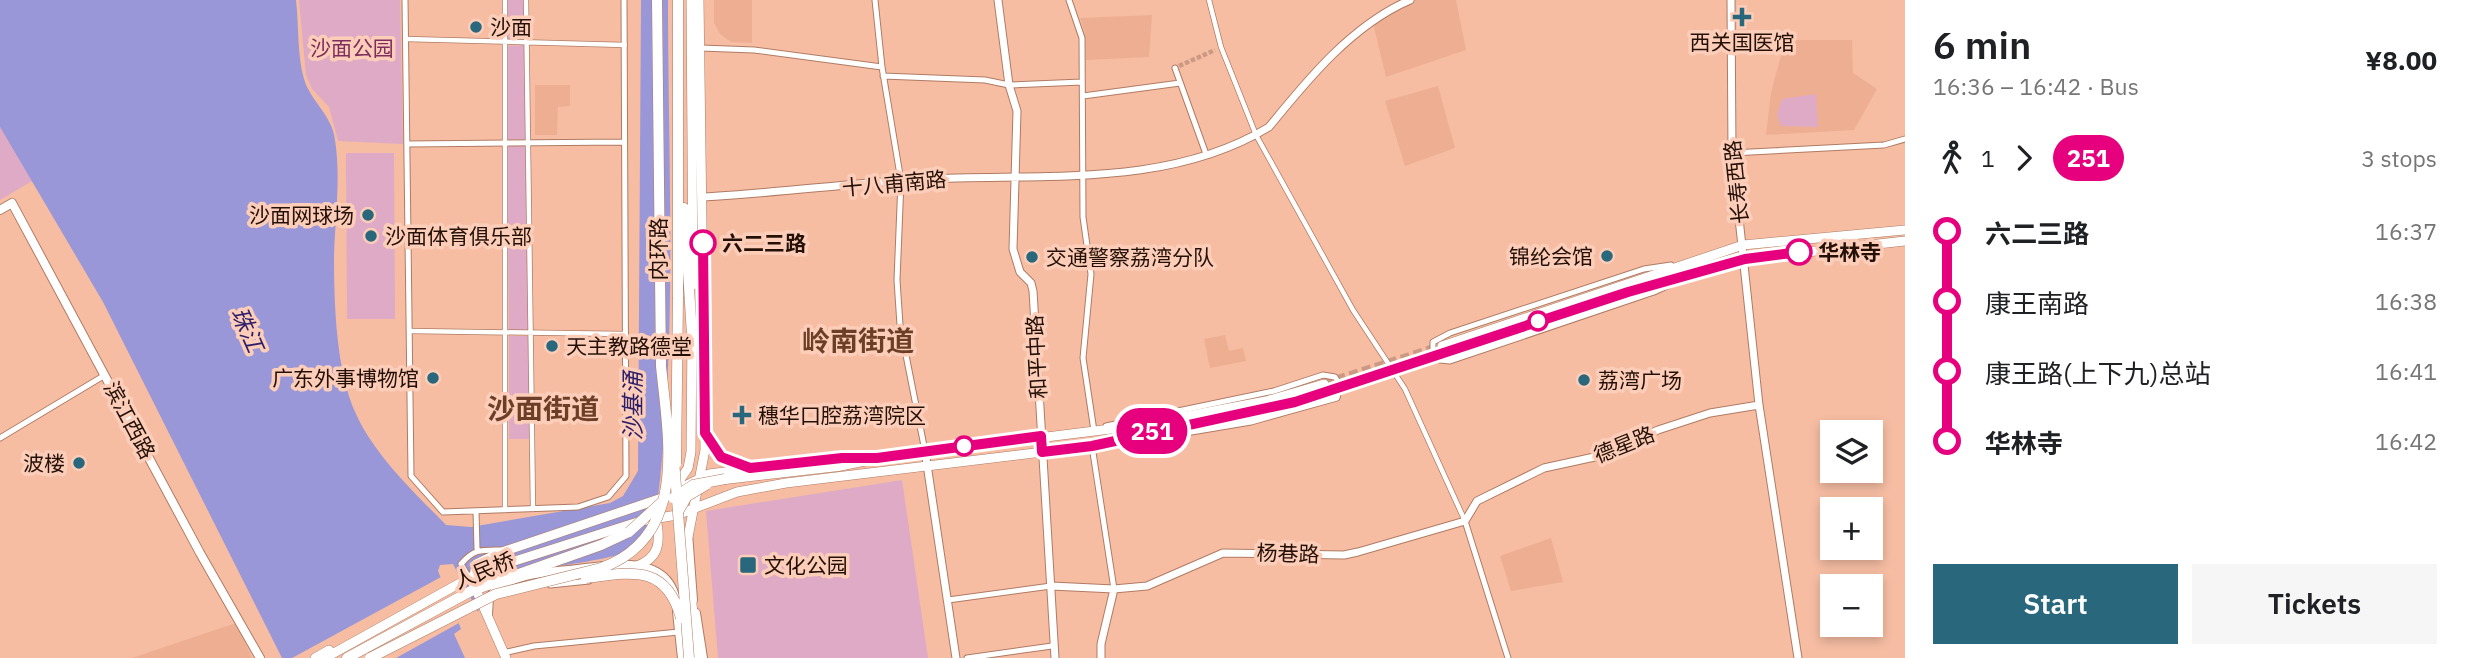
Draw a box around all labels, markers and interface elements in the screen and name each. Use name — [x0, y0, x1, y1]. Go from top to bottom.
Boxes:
marker: 西关国医馆 — [1732, 7, 1752, 27]
place label: 沙面 — [490, 13, 532, 41]
marker: 沙面 — [468, 19, 484, 35]
text: 6 min — [1933, 20, 2031, 69]
place label: 西关国医馆 — [1690, 28, 1795, 56]
park label: 沙面公园 — [310, 34, 394, 62]
text: ¥8.00 — [2365, 43, 2437, 77]
text: 16:36 – 16:42 · Bus — [1933, 71, 2139, 101]
street label: 长寿西路 — [1718, 139, 1754, 225]
icon: walk — [1933, 139, 1971, 177]
icon: forward — [2005, 139, 2043, 177]
text: 251 — [2067, 142, 2110, 174]
text: 1 — [1981, 143, 1995, 173]
text: 3 stops — [2361, 143, 2437, 173]
street label: 十八甫南路 — [840, 164, 948, 202]
place label: 沙面网球场 — [249, 201, 354, 229]
marker: 沙面网球场 — [360, 207, 376, 223]
text: 六二三路 — [1985, 216, 2089, 250]
text: 16:37 — [2375, 216, 2437, 246]
street label: 内环路 — [644, 218, 672, 281]
place label: 沙面体育俱乐部 — [385, 222, 532, 250]
marker: 沙面体育俱乐部 — [363, 228, 379, 244]
place label: 六二三路 — [722, 229, 806, 257]
marker: 六二三路 — [690, 230, 716, 256]
place label: 华林寺 — [1818, 238, 1881, 266]
marker: 华林寺 — [1786, 239, 1812, 265]
place label: 锦纶会馆 — [1509, 242, 1593, 270]
place label: 交通警察荔湾分队 — [1046, 243, 1214, 271]
marker: 锦纶会馆 — [1599, 248, 1615, 264]
marker: 交通警察荔湾分队 — [1024, 249, 1040, 265]
text: 康王南路 — [1985, 286, 2089, 320]
text: 16:38 — [2375, 286, 2437, 316]
water label: 珠江 — [225, 302, 272, 359]
unlabelled marker — [1528, 311, 1548, 331]
street label: 和平中路 — [1020, 314, 1052, 400]
district label: 岭南街道 — [802, 322, 914, 359]
place label: 天主教路德堂 — [566, 332, 692, 360]
marker: 天主教路德堂 — [544, 338, 560, 354]
text: 康王路(上下九)总站 — [1985, 356, 2210, 390]
text: 16:41 — [2375, 356, 2437, 386]
place label: 广东外事博物馆 — [272, 364, 419, 392]
place label: 荔湾广场 — [1598, 366, 1682, 394]
water label: 沙基涌 — [617, 369, 647, 441]
marker: 广东外事博物馆 — [425, 370, 441, 386]
marker: 荔湾广场 — [1576, 372, 1592, 388]
street label: 滨江西路 — [98, 376, 162, 464]
district label: 沙面街道 — [487, 390, 599, 427]
place label: 穗华口腔荔湾院区 — [758, 401, 926, 429]
marker: 穗华口腔荔湾院区 — [732, 405, 752, 425]
line badge: 251 — [1112, 408, 1192, 454]
text: 251 — [1130, 415, 1174, 447]
street label: 德星路 — [1590, 419, 1658, 469]
map controls — [1820, 420, 1883, 637]
button: layers — [1820, 420, 1883, 483]
text: 华林寺 — [1985, 426, 2063, 460]
text: 16:42 — [2375, 426, 2437, 456]
unlabelled marker — [954, 436, 974, 456]
place label: 波楼 — [23, 449, 65, 477]
marker: 波楼 — [71, 455, 87, 471]
button: + — [1820, 497, 1883, 560]
street label: 杨巷路 — [1256, 538, 1320, 568]
street label: 人民桥 — [450, 545, 518, 595]
place label: 文化公园 — [764, 551, 848, 579]
marker: 文化公园 — [738, 555, 758, 575]
button: Start — [1933, 564, 2178, 644]
button: Tickets — [2192, 564, 2437, 644]
button: − — [1820, 574, 1883, 637]

